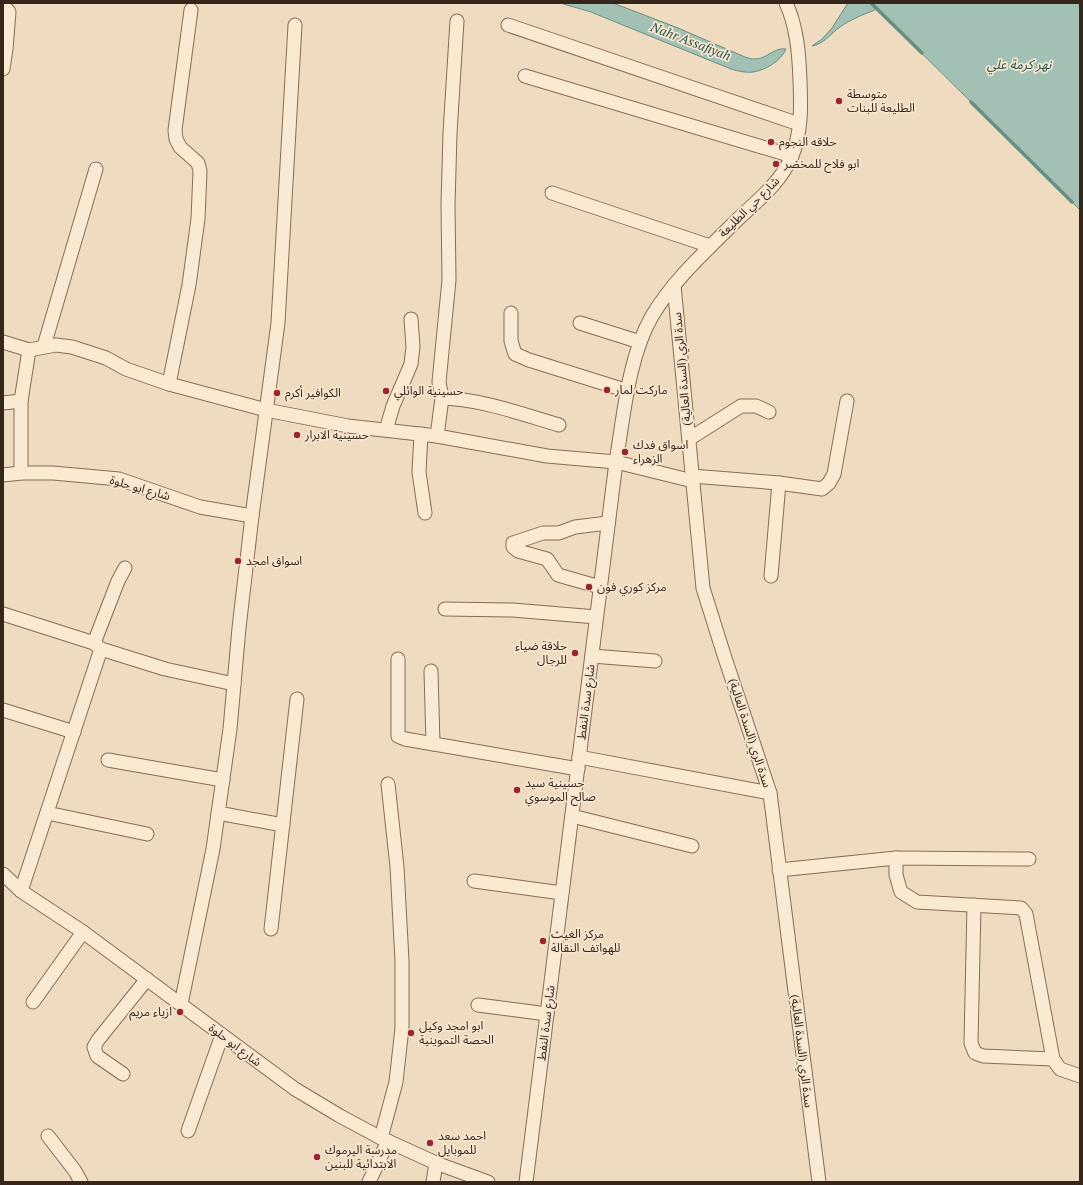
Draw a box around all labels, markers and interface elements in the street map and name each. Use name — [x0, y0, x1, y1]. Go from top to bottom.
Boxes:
water label: Nahr Assafiyah — [647, 17, 734, 65]
water label: نهر كرمة علي — [987, 55, 1053, 75]
place label: متوسطة الطليعة للبنات — [847, 86, 915, 115]
marker: متوسطة الطليعة للبنات — [834, 96, 844, 106]
place label: حلاقه النجوم — [779, 134, 837, 151]
marker: حلاقه النجوم — [766, 137, 776, 147]
place label: ابو فلاح للمخضر — [783, 156, 859, 173]
marker: ابو فلاح للمخضر — [771, 159, 781, 169]
street label: شارع حي الطليعة — [715, 173, 784, 242]
street label: سدة الري (السدة العالية) — [669, 311, 697, 427]
place label: ماركت لمار — [614, 382, 668, 397]
place label: حسينية الوائلي — [394, 383, 463, 401]
place label: الكوافير أكرم — [285, 385, 341, 402]
marker: ماركت لمار — [602, 385, 612, 395]
marker: حسينية الوائلي — [381, 386, 391, 396]
marker: الكوافير أكرم — [272, 388, 282, 398]
place label: حسينية الابرار — [304, 427, 369, 442]
marker: حسينية الابرار — [292, 430, 302, 440]
place label: اسواق فدك الزهراء — [633, 437, 688, 466]
marker: اسواق فدك الزهراء — [620, 447, 630, 457]
street label: شارع ابو حلوة — [108, 472, 172, 505]
place label: اسواق امجد — [246, 553, 302, 568]
marker: اسواق امجد — [233, 556, 243, 566]
place label: مركز كوري فون — [597, 579, 666, 597]
marker: مركز كوري فون — [584, 582, 594, 592]
place label: حلاقة ضياء للرجال — [515, 638, 567, 667]
marker: حلاقة ضياء للرجال — [570, 648, 580, 658]
street label: شارع سدة النفط — [573, 663, 600, 741]
street label: سدة الري (السدة العالية) — [723, 676, 775, 790]
place label: حسينية سيد صالح الموسوي — [525, 775, 596, 807]
marker: حسينية سيد صالح الموسوي — [512, 785, 522, 795]
place label: مركز الغيث للهواتف النقالة — [551, 926, 620, 955]
marker: مركز الغيث للهواتف النقالة — [538, 936, 548, 946]
street label: شارع سدة النفط — [533, 984, 560, 1062]
street label: سدة الري (السدة العالية) — [785, 993, 817, 1109]
place label: ازياء مريم — [129, 1004, 172, 1021]
marker: ازياء مريم — [175, 1007, 185, 1017]
place label: ابو امجد وكيل الحصة التموينية — [419, 1018, 494, 1047]
street label: شارع ابو حلوة — [205, 1020, 265, 1071]
marker: ابو امجد وكيل الحصة التموينية — [406, 1028, 416, 1038]
place label: احمد سعد للموبايل — [438, 1128, 486, 1157]
marker: احمد سعد للموبايل — [425, 1138, 435, 1148]
place label: مدرسة اليرموك الابتدائية للبنين — [325, 1142, 397, 1171]
marker: مدرسة اليرموك الابتدائية للبنين — [312, 1152, 322, 1162]

